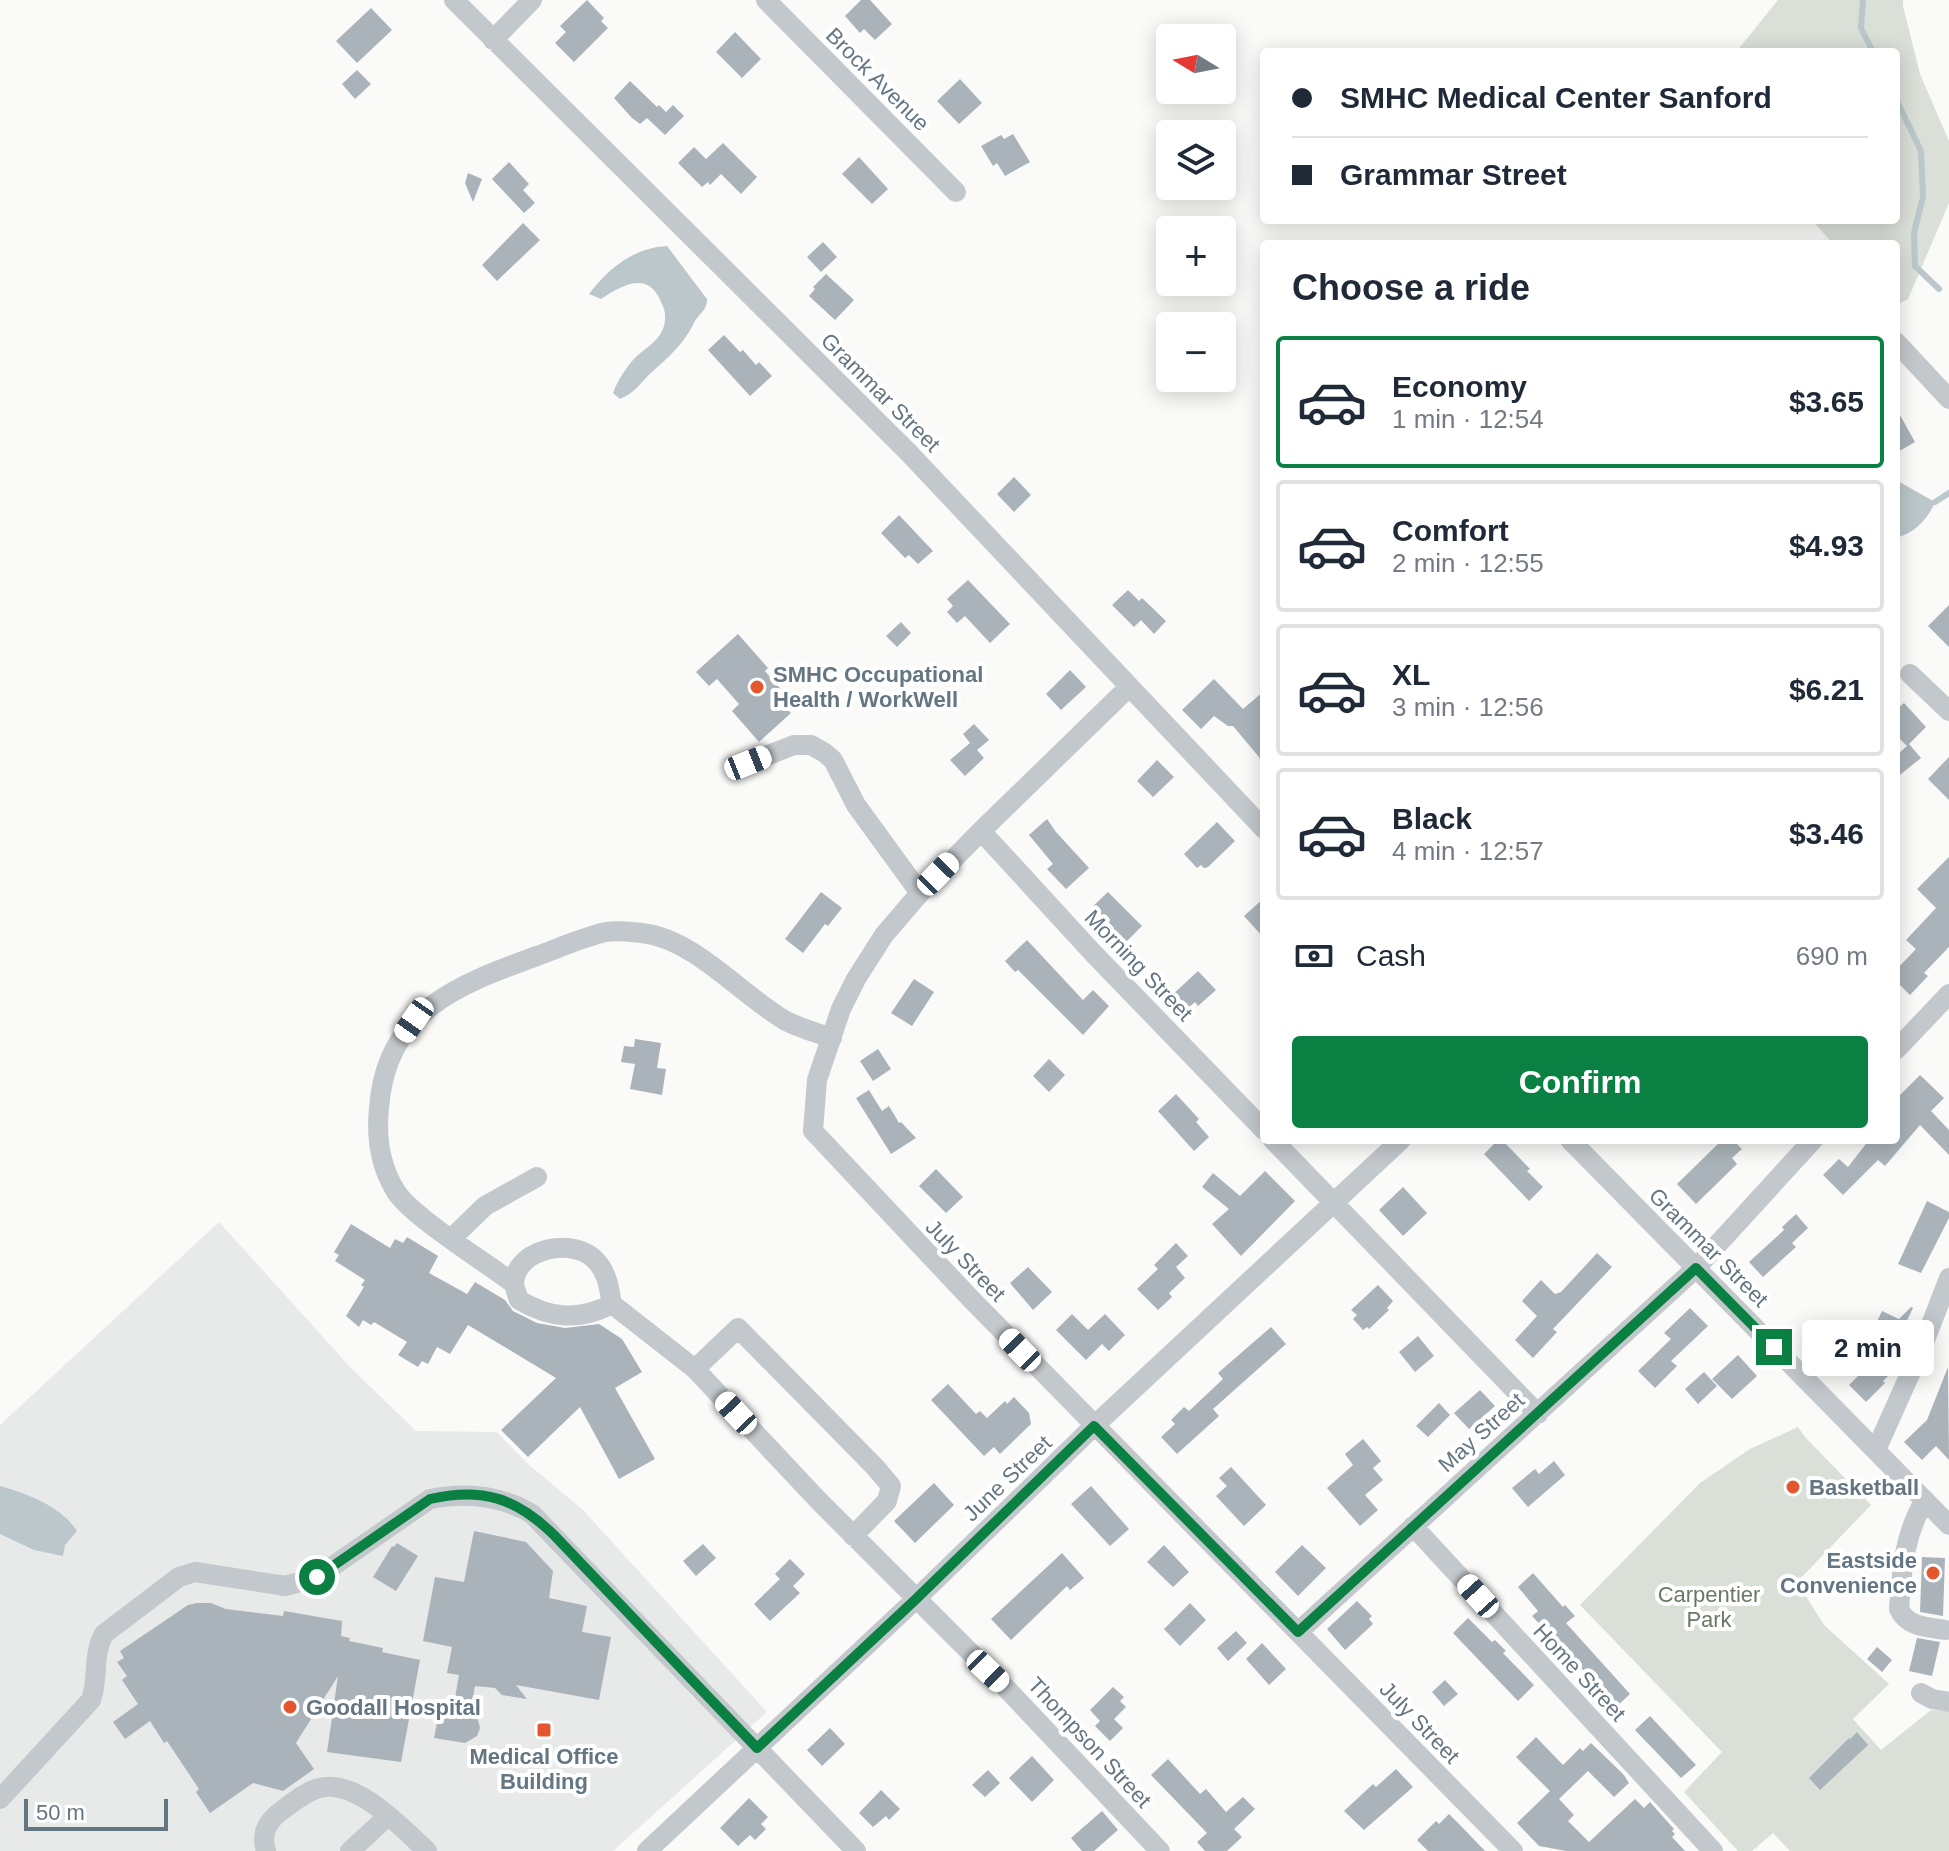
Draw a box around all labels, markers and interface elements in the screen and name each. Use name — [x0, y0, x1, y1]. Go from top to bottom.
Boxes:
street label: Brock Avenue — [821, 23, 934, 136]
north arrow — [1156, 24, 1236, 104]
map controls — [1156, 24, 1236, 392]
text: SMHC Medical Center Sanford — [1340, 81, 1772, 114]
button: layers — [1156, 120, 1236, 200]
text: Grammar Street — [1340, 158, 1567, 191]
button: + — [1156, 216, 1236, 296]
text: Choose a ride — [1292, 267, 1530, 308]
button: − — [1156, 312, 1236, 392]
street label: Grammar Street — [816, 328, 945, 457]
icon: car — [1296, 366, 1368, 438]
text: Economy — [1392, 370, 1527, 403]
text: $3.65 — [1789, 385, 1864, 418]
text: 1 min · 12:54 — [1392, 404, 1544, 434]
icon: car — [1296, 510, 1368, 582]
text: Comfort — [1392, 514, 1509, 547]
text: $4.93 — [1789, 529, 1864, 562]
text: 2 min · 12:55 — [1392, 548, 1544, 578]
icon: car — [1296, 654, 1368, 726]
text: XL — [1392, 658, 1430, 691]
place label: SMHC Occupational Health / WorkWell — [773, 662, 983, 712]
text: $6.21 — [1789, 673, 1864, 706]
marker: SMHC Occupational Health / WorkWell — [748, 678, 766, 696]
text: 3 min · 12:56 — [1392, 692, 1544, 722]
car — [721, 743, 775, 783]
icon: car — [1296, 798, 1368, 870]
text: Black — [1392, 802, 1472, 835]
text: $3.46 — [1789, 817, 1864, 850]
text: 4 min · 12:57 — [1392, 836, 1544, 866]
car — [913, 848, 963, 900]
street label: Morning Street — [1080, 905, 1198, 1026]
icon: cash — [1292, 934, 1336, 978]
text: Cash — [1356, 939, 1426, 972]
text: 690 m — [1796, 941, 1868, 971]
car — [390, 993, 438, 1047]
button: Confirm — [1292, 1036, 1868, 1128]
street label: Grammar Street — [1644, 1183, 1773, 1312]
street label: July Street — [921, 1214, 1011, 1306]
callout: 2 min — [1802, 1319, 1934, 1375]
car — [995, 1324, 1045, 1376]
route end — [1756, 1329, 1792, 1365]
text: 2 min — [1834, 1333, 1902, 1363]
car — [711, 1387, 761, 1439]
street label: May Street — [1433, 1387, 1529, 1477]
street label: June Street — [958, 1430, 1056, 1526]
place label: Basketball — [1809, 1475, 1919, 1500]
marker: Basketball — [1784, 1478, 1802, 1496]
place label: Eastside Convenience — [1780, 1548, 1917, 1598]
route start — [299, 1559, 335, 1595]
marker: Eastside Convenience — [1924, 1564, 1942, 1582]
car — [1453, 1570, 1503, 1622]
park label: Carpentier Park — [1658, 1582, 1760, 1632]
street label: Home Street — [1528, 1619, 1631, 1726]
car — [962, 1646, 1014, 1696]
street label: Thompson Street — [1023, 1672, 1156, 1813]
street label: July Street — [1375, 1676, 1465, 1768]
place label: Goodall Hospital — [306, 1695, 481, 1720]
marker: Goodall Hospital — [281, 1698, 299, 1716]
marker: Medical Office Building — [535, 1721, 553, 1739]
place label: Medical Office Building — [469, 1744, 619, 1794]
scale bar — [24, 1795, 168, 1831]
text: 50 m — [36, 1800, 85, 1825]

